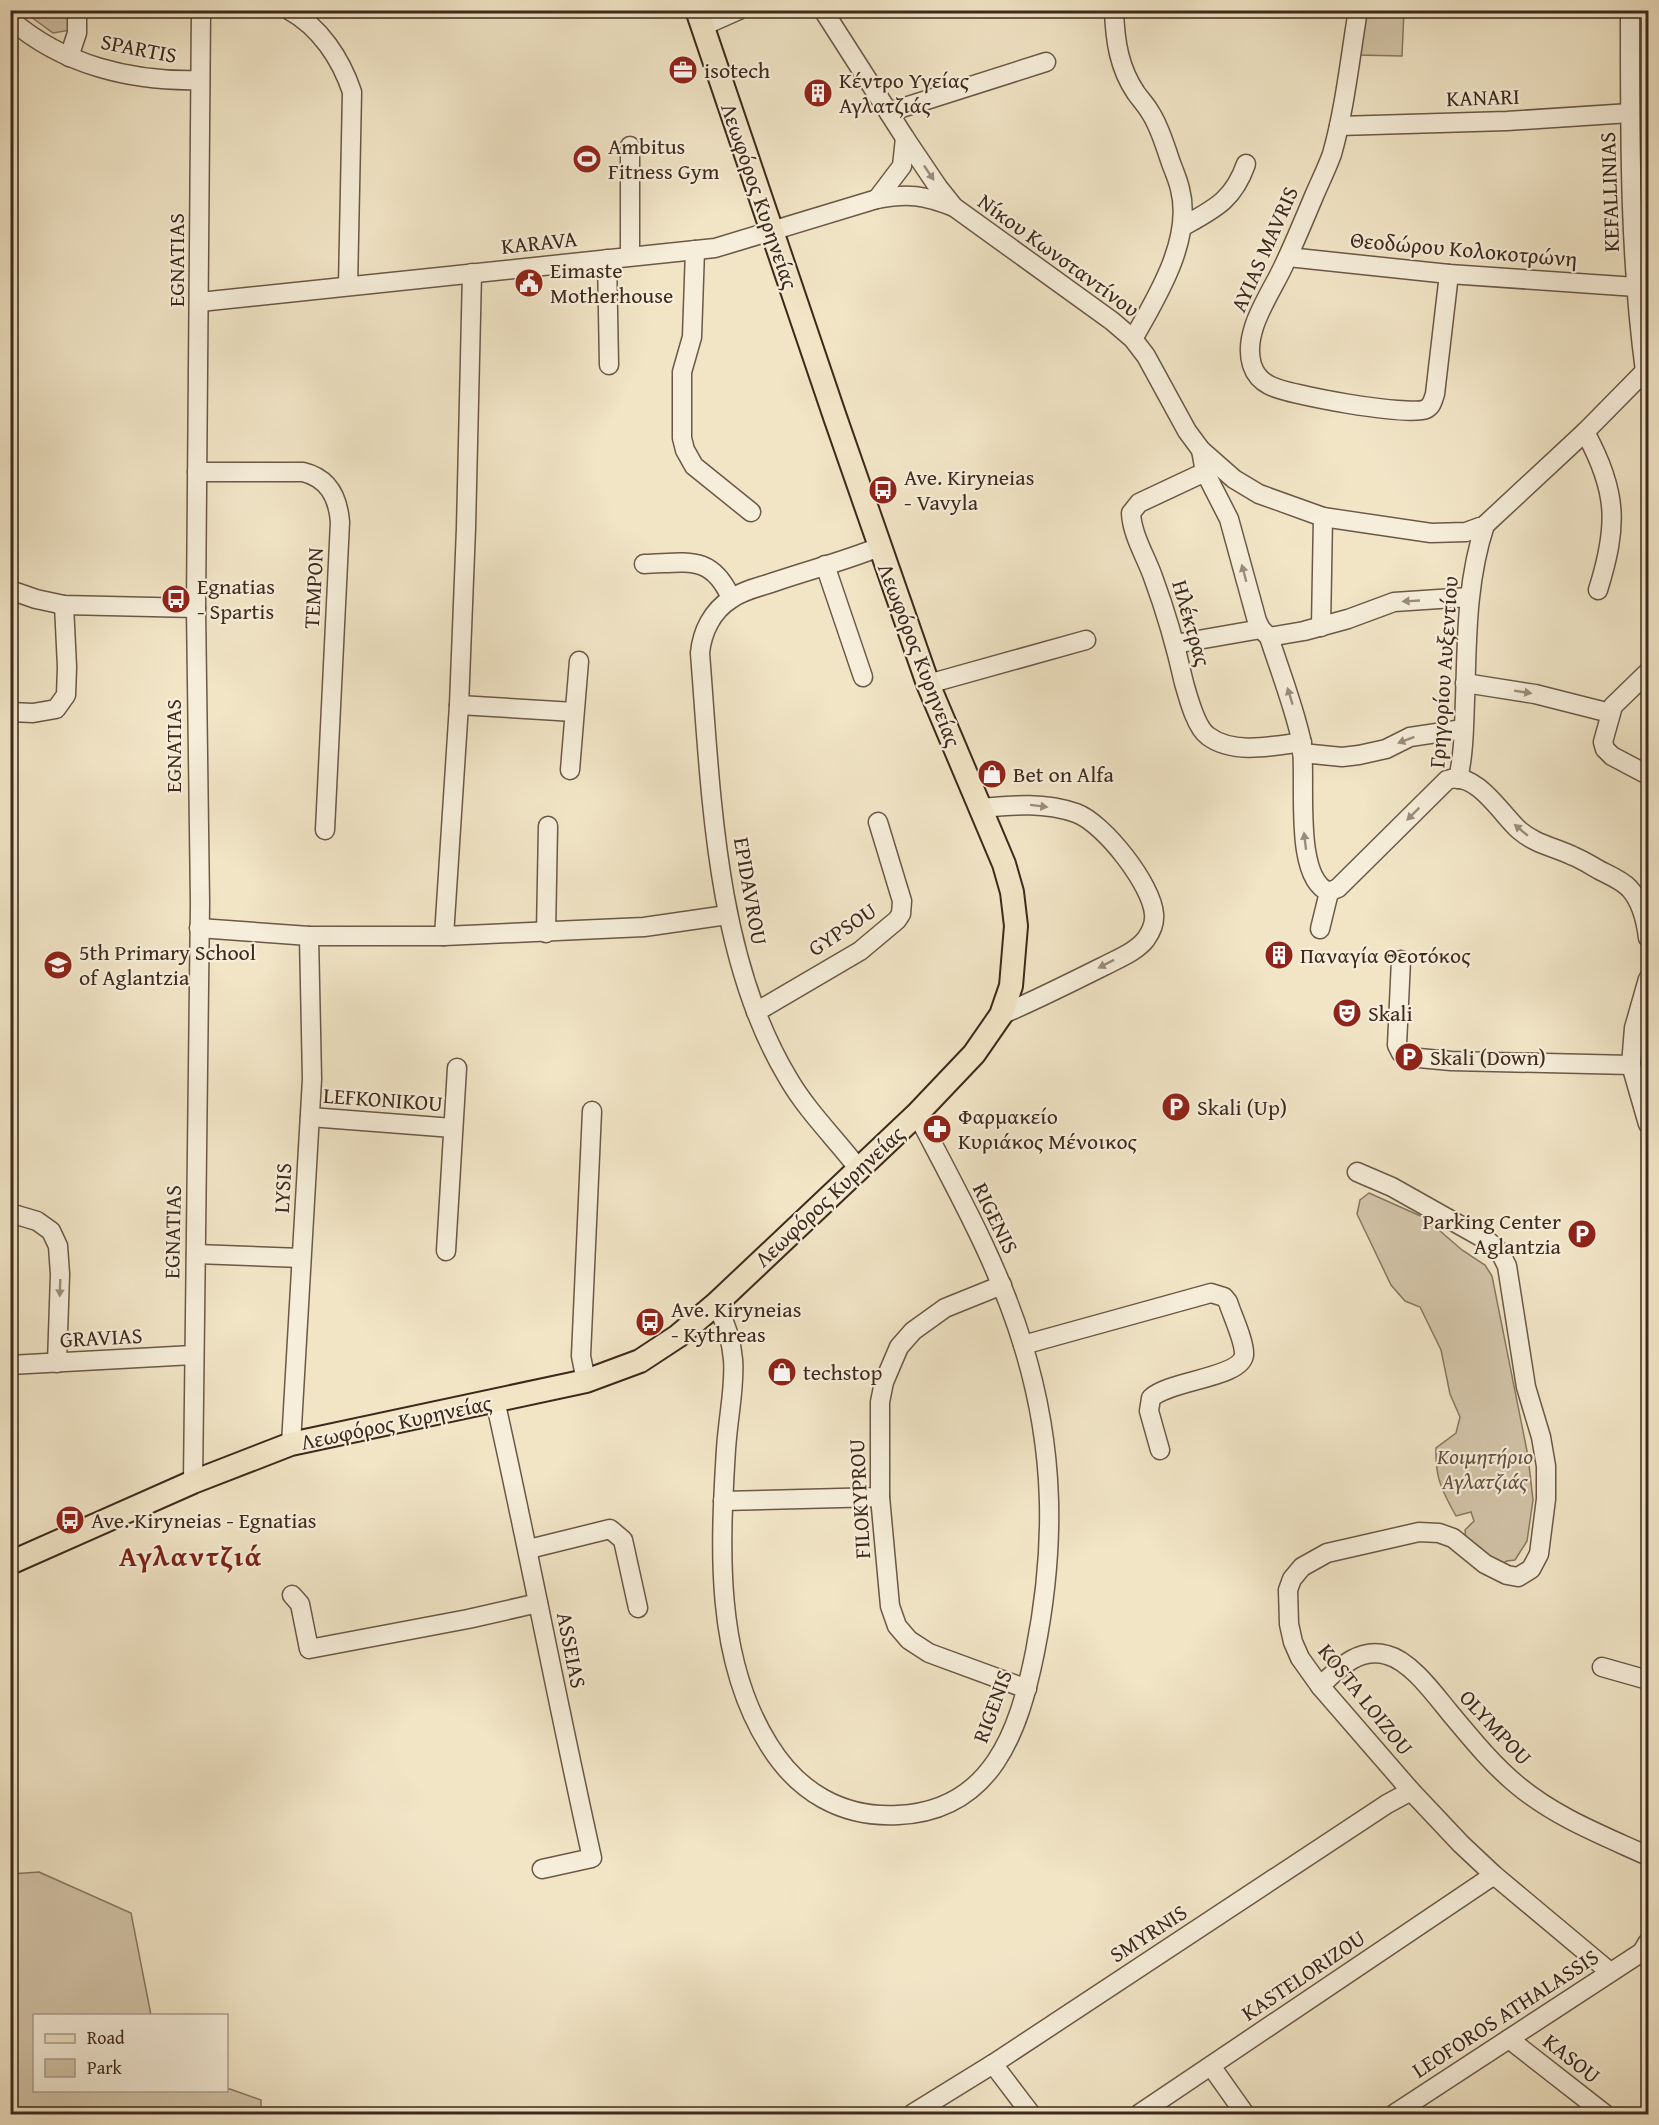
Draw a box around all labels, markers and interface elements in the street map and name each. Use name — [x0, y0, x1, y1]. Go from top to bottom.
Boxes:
street label: SPARTIS — [98, 25, 180, 71]
office icon: isotech — [667, 54, 699, 86]
place label: isotech — [704, 54, 771, 86]
place label: Κέντρο Υγείας Αγλατζιάς — [839, 64, 970, 121]
building icon: Κέντρο Υγείας Αγλατζιάς — [802, 77, 834, 109]
street label: KANARI — [1446, 80, 1520, 114]
street label: Λεωφόρος Κυρηνείας — [713, 99, 807, 294]
place label: Ambitus Fitness Gym — [608, 130, 720, 187]
street label: KEFALLINIAS — [1591, 131, 1627, 253]
sports icon: Ambitus Fitness Gym — [571, 143, 603, 175]
one-way arrow — [923, 165, 935, 181]
street label: AYIAS MAVRIS — [1222, 181, 1306, 317]
street label: Νίκου Κωνσταντίνου — [972, 185, 1146, 325]
street label: EGNATIAS — [160, 213, 192, 307]
street label: KARAVA — [499, 222, 579, 262]
street label: Θεοδώρου Κολοκοτρώνη — [1349, 223, 1579, 275]
place label: Eimaste Motherhouse — [550, 254, 673, 311]
public building icon: Eimaste Motherhouse — [513, 267, 545, 299]
place label: Ave. Kiryneias - Vavyla — [904, 461, 1034, 518]
bus stop icon: Ave. Kiryneias - Vavyla — [867, 474, 899, 506]
street label: TEMPON — [295, 547, 331, 629]
street label: Λεωφόρος Κυρηνείας — [870, 558, 970, 752]
one-way arrow — [1238, 564, 1248, 582]
place label: Egnatias - Spartis — [197, 570, 275, 627]
street label: Γρηγορίου Αυξεντίου — [1420, 575, 1466, 769]
street label: Ηλέκτρας — [1164, 576, 1220, 671]
bus stop icon: Egnatias - Spartis — [160, 583, 192, 615]
one-way arrow — [1401, 596, 1420, 605]
one-way arrow — [1284, 687, 1294, 705]
one-way arrow — [1514, 688, 1533, 697]
street label: EGNATIAS — [157, 699, 189, 793]
one-way arrow — [1397, 736, 1415, 745]
shop icon: Bet on Alfa — [976, 758, 1008, 790]
place label: Bet on Alfa — [1013, 758, 1114, 790]
one-way arrow — [1030, 801, 1049, 810]
one-way arrow — [1406, 807, 1421, 821]
one-way arrow — [1514, 824, 1529, 837]
one-way arrow — [1300, 832, 1310, 851]
street label: EPIDAVROU — [726, 835, 776, 947]
street label: GYPSOU — [801, 894, 883, 964]
place label: 5th Primary School of Aglantzia — [79, 936, 256, 993]
building icon: Παναγία Θεοτόκος — [1263, 939, 1295, 971]
place label: Παναγία Θεοτόκος — [1300, 939, 1471, 971]
school or university icon: 5th Primary School of Aglantzia — [42, 949, 74, 981]
one-way arrow — [1097, 960, 1114, 969]
theatre icon: Skali — [1331, 997, 1363, 1029]
place label: Skali — [1368, 997, 1413, 1029]
parking icon: Skali (Down) — [1393, 1041, 1425, 1073]
place label: Skali (Down) — [1430, 1041, 1546, 1073]
street label: LEFKONIKOU — [322, 1079, 444, 1119]
parking icon: Skali (Up) — [1160, 1091, 1192, 1123]
place label: Skali (Up) — [1197, 1091, 1287, 1123]
place label: Φαρμακείο Κυριάκος Μένοικος — [958, 1100, 1138, 1157]
pharmacy icon: Φαρμακείο Κυριάκος Μένοικος — [921, 1113, 953, 1145]
street label: Λεωφόρος Κυρηνείας — [747, 1117, 912, 1274]
street label: LYSIS — [265, 1162, 299, 1214]
street label: RIGENIS — [965, 1177, 1027, 1259]
street label: EGNATIAS — [155, 1185, 189, 1279]
place label: Parking Center Aglantzia — [1422, 1205, 1562, 1262]
parking icon: Parking Center Aglantzia — [1566, 1218, 1598, 1250]
one-way arrow — [55, 1278, 64, 1297]
place label: Ave. Kiryneias - Kythreas — [671, 1293, 801, 1350]
bus stop icon: Ave. Kiryneias - Kythreas — [634, 1306, 666, 1338]
street label: GRAVIAS — [59, 1319, 143, 1355]
shop icon: techstop — [766, 1356, 798, 1388]
place label: techstop — [803, 1356, 883, 1388]
street label: Λεωφόρος Κυρηνείας — [297, 1386, 495, 1458]
street label: FILOKYPROU — [840, 1438, 878, 1560]
park label: Κοιμητήριο Αγλατζιάς — [1436, 1440, 1533, 1497]
bus stop icon: Ave. Kiryneias - Egnatias — [54, 1504, 86, 1536]
place label: Ave. Kiryneias - Egnatias — [91, 1504, 317, 1536]
district label: Αγλαντζιά — [119, 1535, 263, 1576]
street label: ASSEIAS — [549, 1609, 595, 1691]
street label: KOSTA LOIZOU — [1311, 1636, 1421, 1762]
street label: RIGENIS — [964, 1665, 1020, 1747]
street label: OLYMPOU — [1452, 1682, 1540, 1772]
street label: SMYRNIS — [1103, 1896, 1193, 1970]
street label: KASTELORIZOU — [1235, 1922, 1371, 2028]
street label: LEOFOROS ATHALASSIS — [1405, 1941, 1605, 2085]
legend — [33, 2014, 228, 2092]
text: Road — [87, 2024, 125, 2051]
street label: KASOU — [1537, 2025, 1607, 2091]
text: Park — [87, 2054, 123, 2081]

